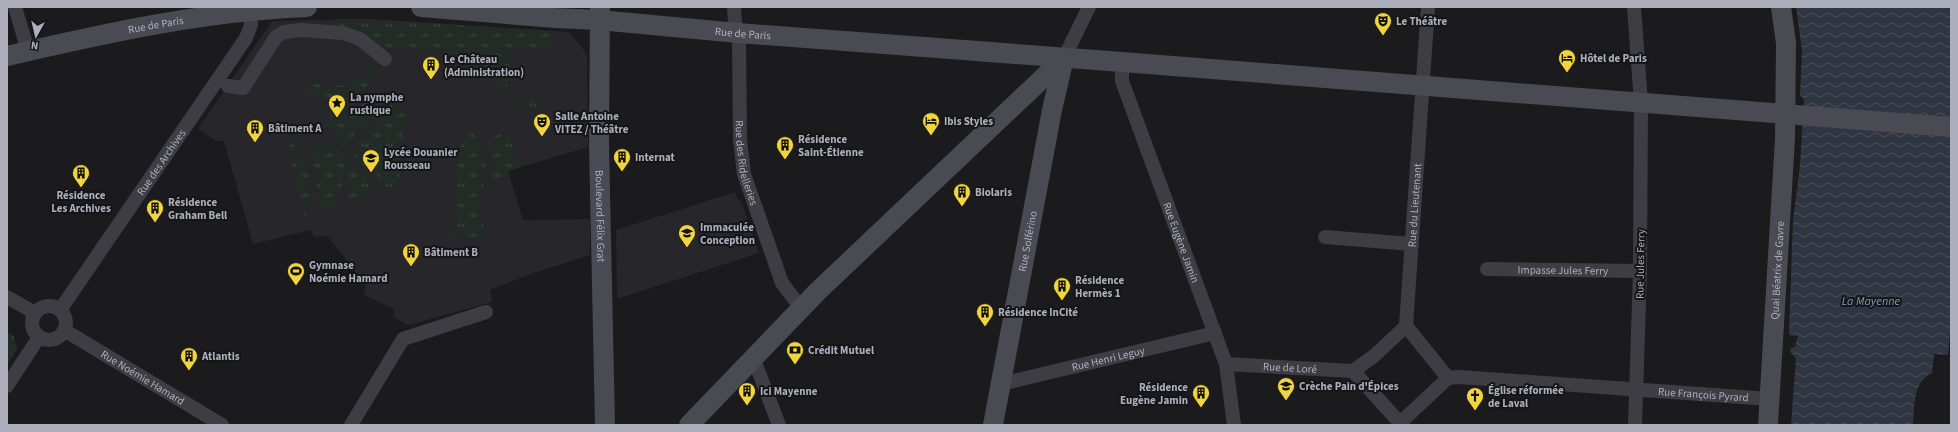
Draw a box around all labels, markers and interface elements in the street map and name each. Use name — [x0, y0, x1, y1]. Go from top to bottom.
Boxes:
theatre icon: Le Théâtre — [1373, 11, 1393, 36]
street label: Rue de Paris — [127, 13, 185, 37]
place label: Le Théâtre — [1396, 14, 1447, 29]
north arrow — [16, 16, 56, 56]
street label: Rue de Paris — [714, 24, 772, 43]
text: N — [30, 37, 39, 53]
hotel icon: Hôtel de Paris — [1557, 48, 1577, 73]
place label: Hôtel de Paris — [1580, 51, 1647, 66]
place label: Le Château (Administration) — [444, 52, 524, 80]
building icon: Le Château (Administration) — [421, 55, 441, 80]
place label: La nymphe rustique — [350, 90, 404, 118]
place icon: La nymphe rustique — [327, 93, 347, 118]
place label: Salle Antoine VITEZ / Théâtre — [554, 109, 629, 137]
hotel icon: Ibis Styles — [921, 111, 941, 136]
theatre icon: Salle Antoine VITEZ / Théâtre — [532, 112, 552, 137]
place label: Ibis Styles — [944, 114, 993, 129]
building icon: Bâtiment A — [245, 118, 265, 143]
street label: Rue des Ridelleries — [732, 120, 761, 208]
place label: Bâtiment A — [268, 121, 322, 136]
street label: Rue des Archives — [134, 126, 190, 199]
place label: Résidence Saint-Étienne — [798, 132, 864, 160]
building icon: Résidence Saint-Étienne — [775, 135, 795, 160]
place label: Lycée Douanier Rousseau — [384, 145, 458, 173]
building icon: Internat — [612, 147, 632, 172]
school or university icon: Lycée Douanier Rousseau — [361, 148, 381, 173]
place label: Internat — [635, 150, 676, 165]
building icon: Résidence Les Archives — [71, 163, 91, 188]
street label: Rue du Lieutenant — [1404, 163, 1425, 248]
street label: Boulevard Félix Grat — [592, 170, 609, 262]
building icon: Biolaris — [952, 182, 972, 207]
place label: Biolaris — [975, 185, 1012, 200]
place label: Résidence Les Archives — [51, 188, 111, 216]
place label: Résidence Graham Bell — [168, 195, 228, 223]
building icon: Résidence Graham Bell — [145, 198, 165, 223]
street label: Rue Eugène Jamin — [1159, 200, 1203, 285]
street label: Rue Solférino — [1015, 210, 1041, 273]
place label: Immaculée Conception — [700, 220, 755, 248]
street label: Quai Béatrix de Gavre — [1767, 220, 1788, 320]
school or university icon: Immaculée Conception — [677, 223, 697, 248]
street label: Rue Jules Ferry — [1632, 229, 1649, 299]
building icon: Bâtiment B — [401, 242, 421, 267]
place label: Bâtiment B — [424, 245, 478, 260]
place label: Gymnase Noémie Hamard — [309, 258, 387, 286]
sports icon: Gymnase Noémie Hamard — [286, 261, 306, 286]
street label: Impasse Jules Ferry — [1518, 262, 1608, 279]
place label: Résidence Hermès 1 — [1075, 273, 1124, 301]
building icon: Résidence Hermès 1 — [1052, 276, 1072, 301]
water label: La Mayenne — [1842, 293, 1901, 310]
building icon: Résidence InCité — [975, 302, 995, 327]
place label: Résidence InCité — [998, 305, 1078, 320]
bank icon: Crédit Mutuel — [785, 340, 805, 365]
place label: Crédit Mutuel — [808, 343, 875, 358]
street label: Rue Henri Leguy — [1070, 343, 1146, 375]
building icon: Atlantis — [179, 346, 199, 371]
street label: Rue Noémie Hamard — [98, 347, 187, 409]
place label: Atlantis — [201, 349, 240, 364]
street label: Rue de Loré — [1262, 359, 1318, 377]
school or university icon: Crèche Pain d'Épices — [1276, 376, 1296, 401]
place label: Crèche Pain d'Épices — [1299, 379, 1399, 394]
place label: Résidence Eugène Jamin — [1120, 380, 1188, 408]
building icon: Ici Mayenne — [737, 381, 757, 406]
building icon: Résidence Eugène Jamin — [1191, 383, 1211, 408]
place label: Église réformée de Laval — [1488, 383, 1564, 411]
place label: Ici Mayenne — [760, 384, 818, 399]
street label: Rue François Pyrard — [1657, 384, 1749, 405]
church icon: Église réformée de Laval — [1465, 386, 1485, 411]

